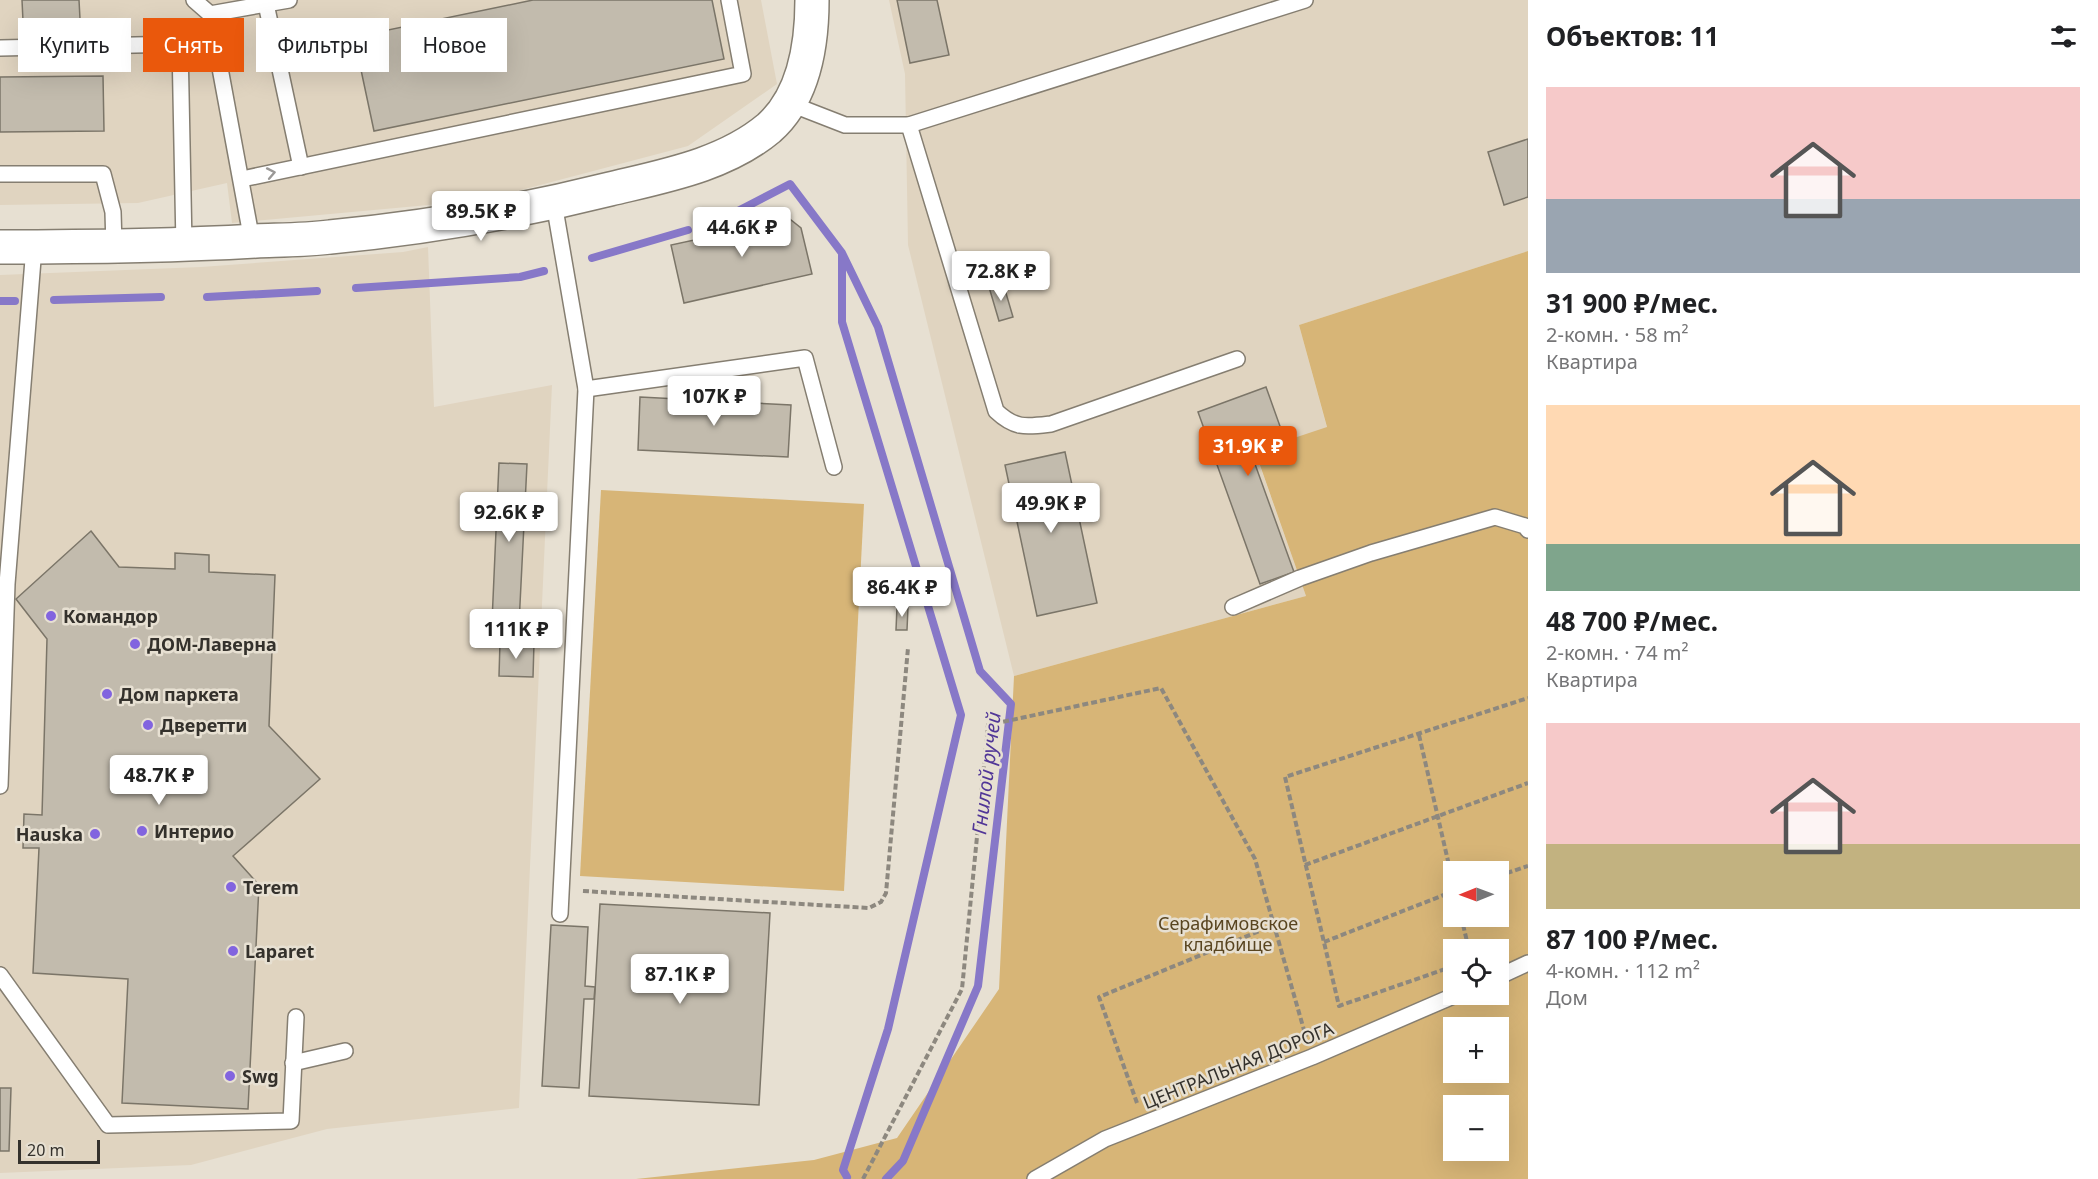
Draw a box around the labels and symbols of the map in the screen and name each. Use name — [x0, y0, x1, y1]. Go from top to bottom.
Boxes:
one-way arrow — [266, 167, 276, 180]
pin: 89.5K ₽ — [426, 191, 536, 242]
pin: 44.6K ₽ — [687, 207, 797, 258]
pin: 72.8K ₽ — [946, 251, 1056, 302]
pin: 107K ₽ — [665, 376, 763, 427]
pin: 31.9K ₽ — [1193, 426, 1303, 477]
pin: 49.9K ₽ — [996, 483, 1106, 534]
pin: 92.6K ₽ — [454, 492, 564, 543]
pin: 86.4K ₽ — [847, 567, 957, 618]
place label: Командор — [63, 604, 158, 628]
marker: Командор — [44, 609, 58, 623]
pin: 111K ₽ — [467, 609, 565, 660]
place label: ДОМ-Лаверна — [147, 632, 277, 656]
marker: ДОМ-Лаверна — [128, 637, 142, 651]
place label: Дом паркета — [119, 682, 239, 706]
marker: Дом паркета — [100, 687, 114, 701]
water label: Гнилой ручей — [965, 710, 1007, 836]
place label: Дверетти — [160, 713, 247, 737]
marker: Дверетти — [141, 718, 155, 732]
pin: 48.7K ₽ — [104, 755, 214, 806]
place label: Интерио — [154, 819, 234, 843]
place label: Hauska — [16, 822, 83, 846]
marker: Интерио — [135, 824, 149, 838]
marker: Hauska — [88, 827, 102, 841]
north arrow — [1443, 861, 1509, 927]
place label: Terem — [243, 875, 299, 899]
marker: Terem — [224, 880, 238, 894]
park label: Серафимовское кладбище — [1158, 911, 1298, 956]
place label: Laparet — [245, 939, 314, 963]
marker: Laparet — [226, 944, 240, 958]
pin: 87.1K ₽ — [625, 954, 735, 1005]
street label: ЦЕНТРАЛЬНАЯ ДОРОГА — [1139, 1016, 1337, 1114]
place label: Swg — [242, 1064, 279, 1088]
marker: Swg — [223, 1069, 237, 1083]
scale bar — [18, 1137, 100, 1164]

